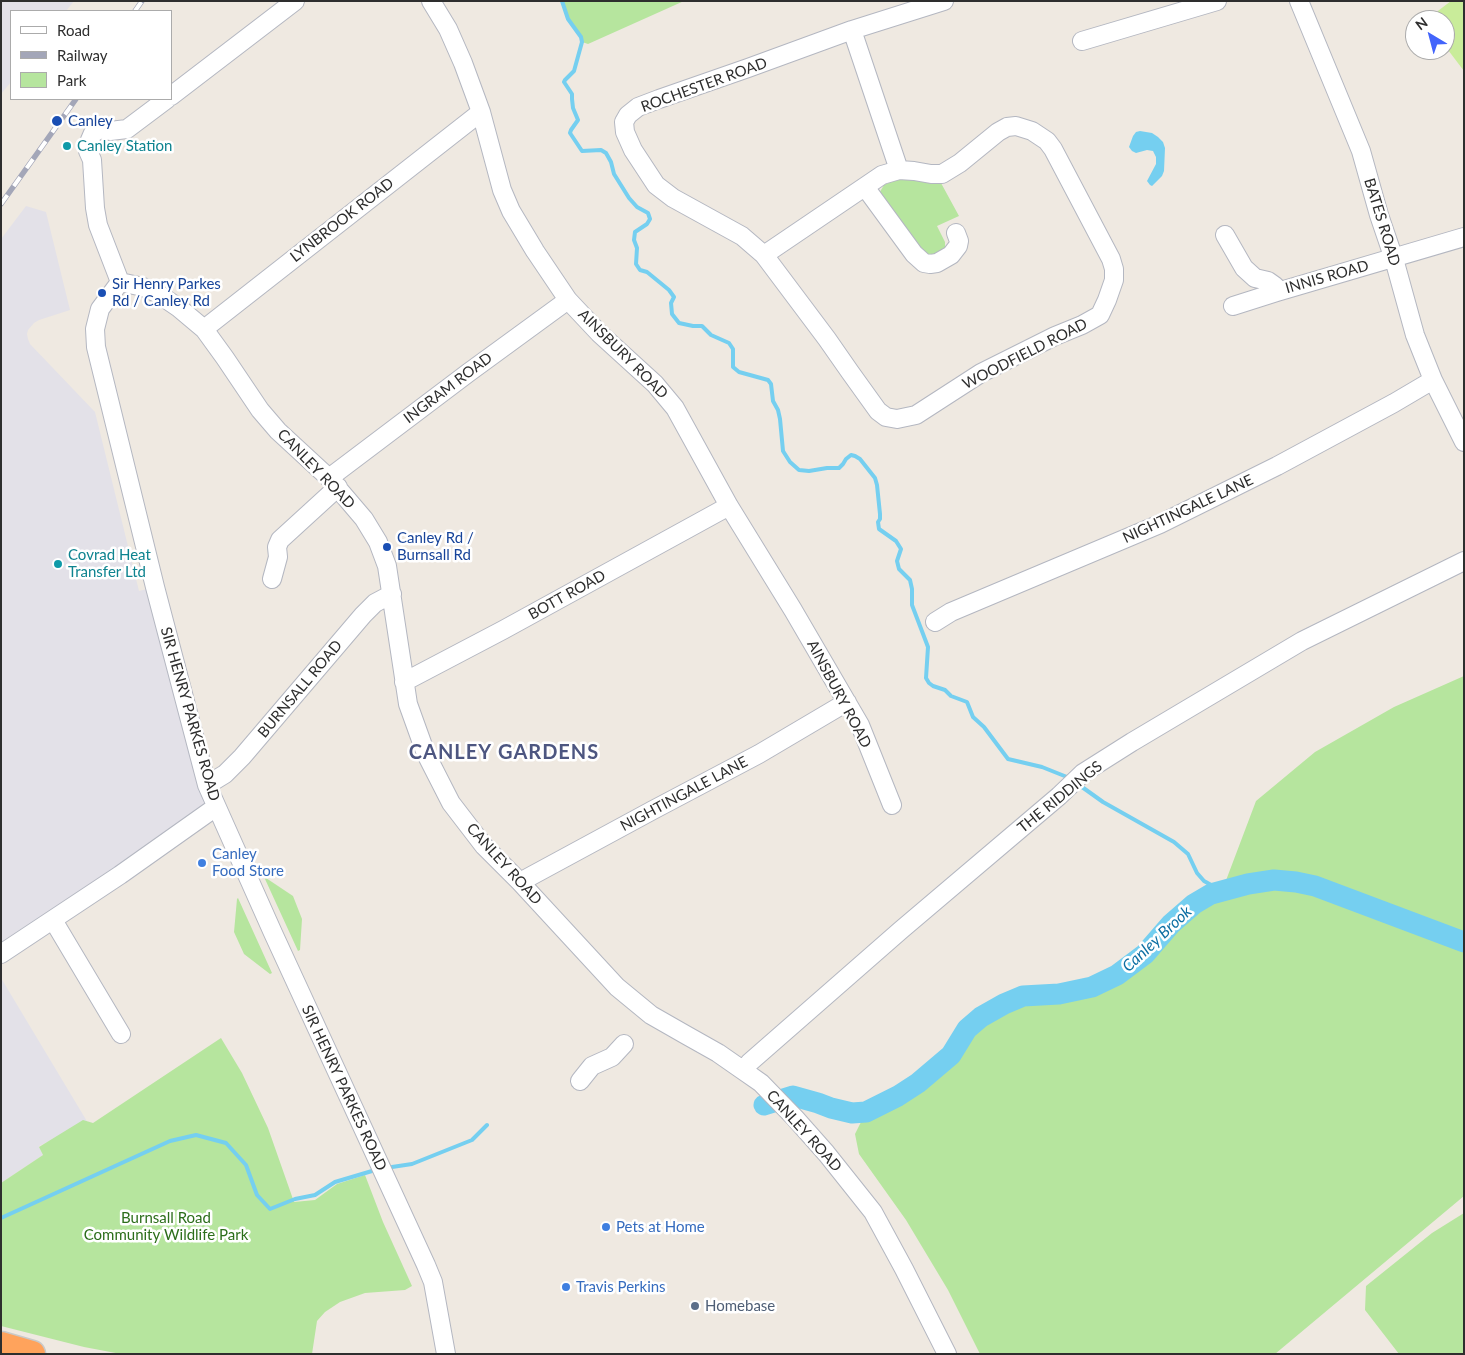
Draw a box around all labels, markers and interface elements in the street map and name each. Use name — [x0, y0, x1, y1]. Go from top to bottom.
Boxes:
legend — [10, 10, 172, 100]
north arrow — [1405, 10, 1455, 60]
text: N — [1412, 13, 1431, 33]
text: Road — [57, 21, 90, 39]
text: Railway — [57, 46, 108, 64]
street label: ROCHESTER ROAD — [638, 54, 770, 116]
text: Park — [57, 71, 86, 89]
place label: Canley — [68, 112, 113, 130]
marker: Canley — [50, 114, 64, 128]
place label: Canley Station — [77, 137, 172, 155]
marker: Canley Station — [61, 140, 73, 152]
street label: LYNBROOK ROAD — [287, 174, 397, 266]
street label: BATES ROAD — [1360, 176, 1404, 268]
street label: INNIS ROAD — [1283, 257, 1371, 297]
place label: Sir Henry Parkes Rd / Canley Rd — [112, 275, 221, 310]
marker: Sir Henry Parkes Rd / Canley Rd — [96, 287, 108, 299]
street label: AINSBURY ROAD — [574, 305, 672, 403]
street label: WOODFIELD ROAD — [960, 315, 1090, 393]
street label: INGRAM ROAD — [400, 349, 496, 427]
street label: CANLEY ROAD — [273, 425, 359, 513]
street label: NIGHTINGALE LANE — [1120, 471, 1256, 547]
place label: Canley Rd / Burnsall Rd — [397, 529, 474, 564]
marker: Canley Rd / Burnsall Rd — [381, 541, 393, 553]
place label: Covrad Heat Transfer Ltd — [68, 546, 151, 581]
marker: Covrad Heat Transfer Ltd — [52, 558, 64, 570]
street label: BOTT ROAD — [525, 566, 609, 624]
street label: SIR HENRY PARKES ROAD — [157, 625, 223, 803]
street label: BURNSALL ROAD — [254, 637, 346, 741]
street label: AINSBURY ROAD — [803, 637, 875, 751]
district label: CANLEY GARDENS — [407, 741, 601, 765]
street label: NIGHTINGALE LANE — [617, 753, 751, 835]
street label: THE RIDDINGS — [1014, 757, 1106, 837]
street label: CANLEY ROAD — [463, 819, 545, 909]
place label: Canley Food Store — [212, 845, 284, 880]
marker: Canley Food Store — [196, 857, 208, 869]
water label: Canley Brook — [1118, 902, 1196, 976]
street label: SIR HENRY PARKES ROAD — [298, 1002, 390, 1174]
street label: CANLEY ROAD — [763, 1086, 845, 1176]
park label: Burnsall Road Community Wildlife Park — [84, 1209, 248, 1244]
place label: Pets at Home — [616, 1218, 705, 1236]
marker: Pets at Home — [600, 1221, 612, 1233]
place label: Travis Perkins — [576, 1278, 666, 1296]
marker: Travis Perkins — [560, 1281, 572, 1293]
place label: Homebase — [705, 1297, 775, 1315]
marker: Homebase — [689, 1300, 701, 1312]

